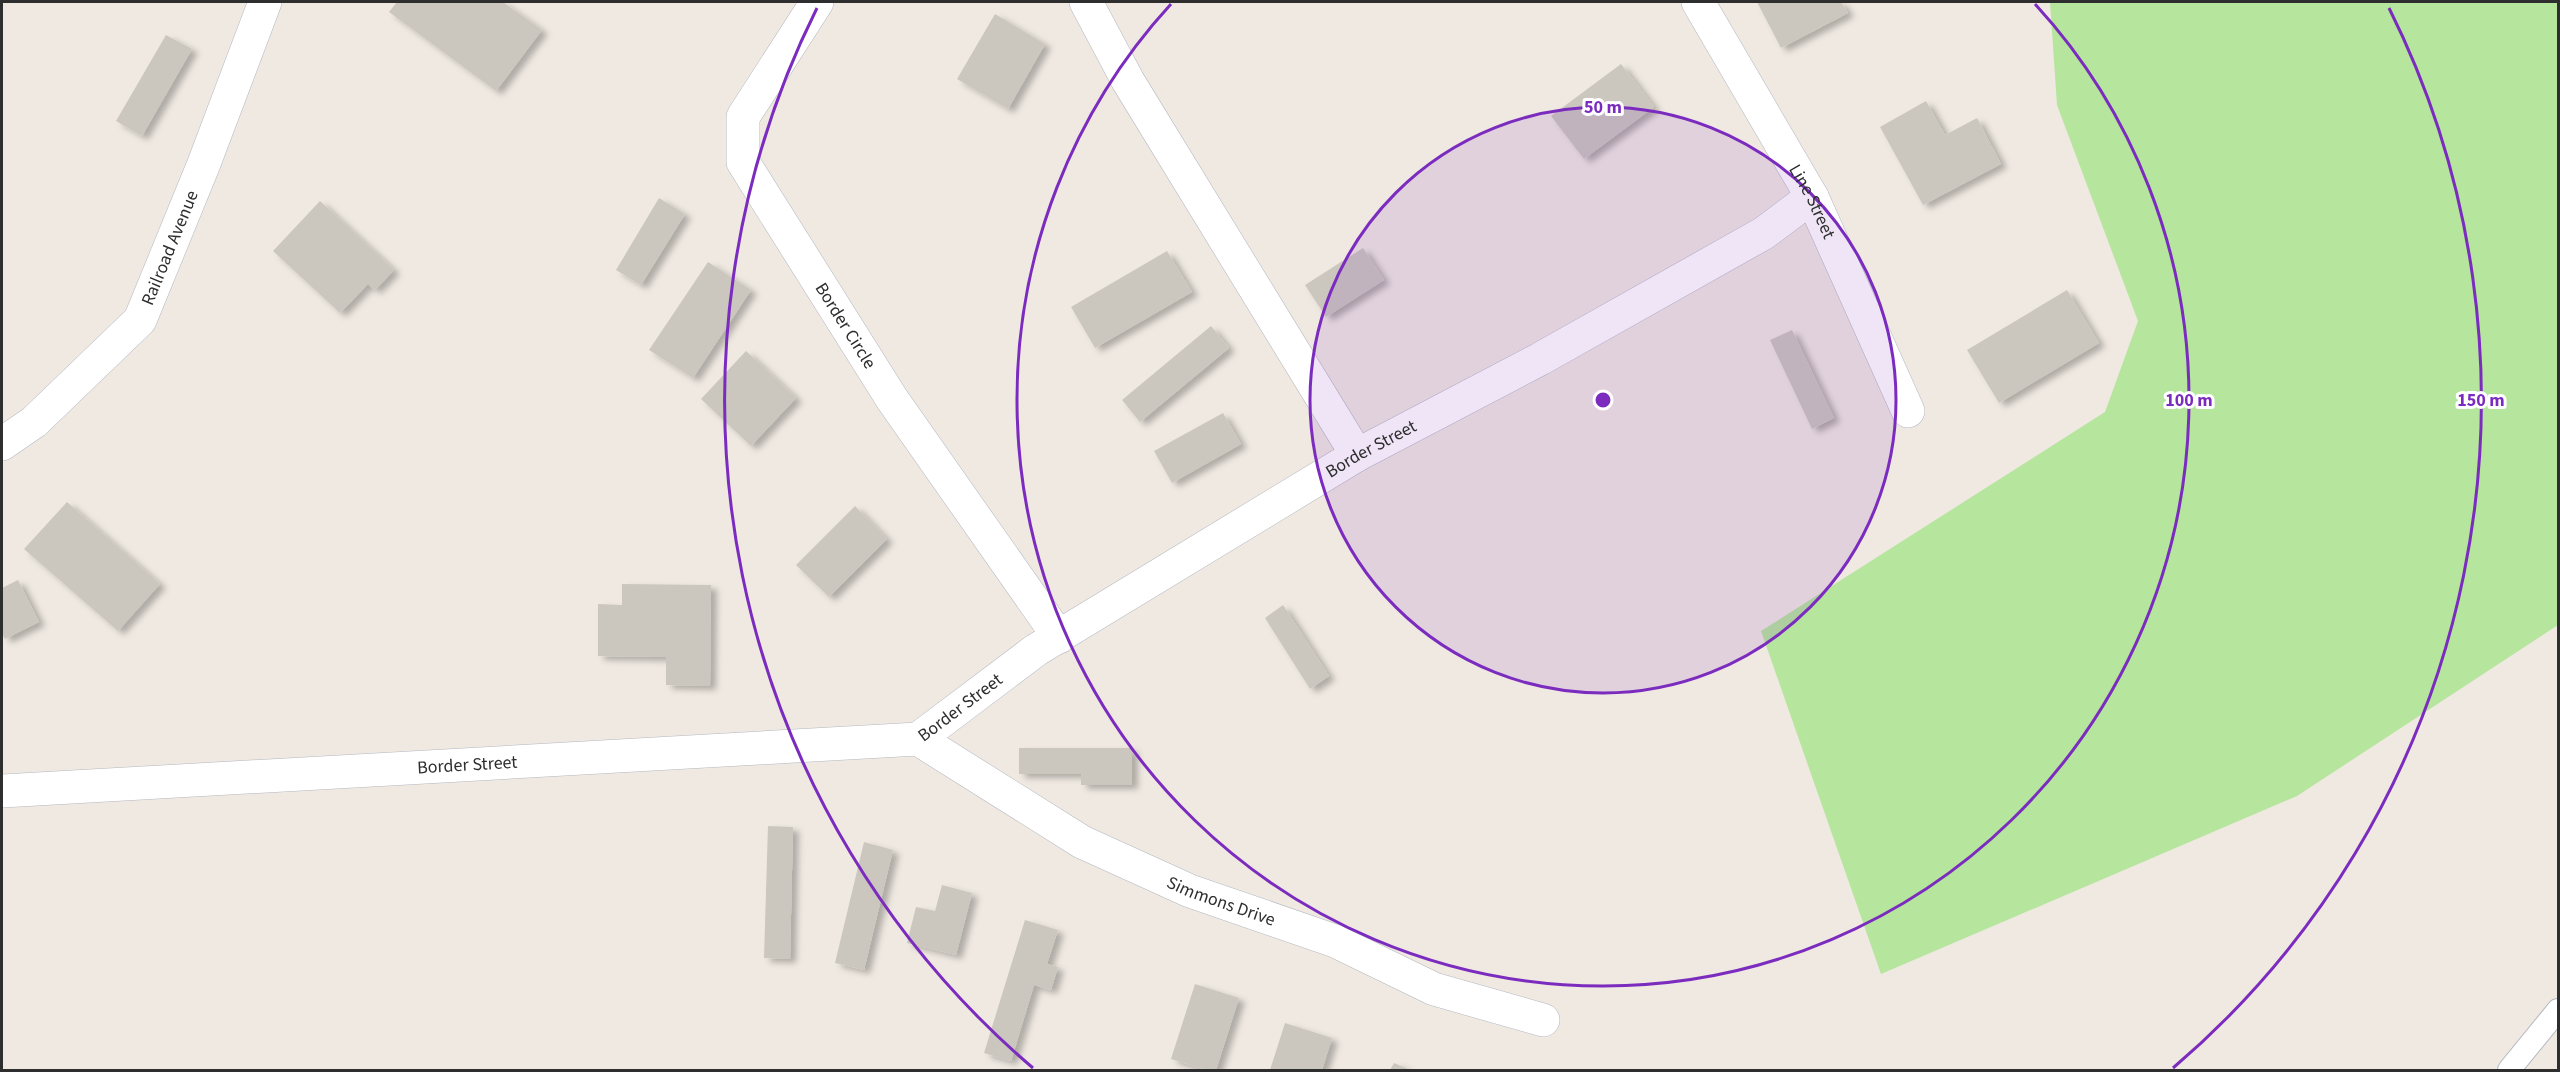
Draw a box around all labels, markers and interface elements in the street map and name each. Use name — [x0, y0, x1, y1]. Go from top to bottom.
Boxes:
text: 50 m — [1584, 95, 1622, 120]
street label: Line Street — [1782, 160, 1841, 243]
street label: Railroad Avenue — [135, 187, 205, 309]
street label: Border Circle — [809, 278, 882, 374]
text: 100 m — [2165, 388, 2213, 413]
text: 150 m — [2457, 388, 2505, 413]
centre of rings — [1593, 390, 1613, 410]
street label: Border Street — [1321, 414, 1421, 484]
street label: Border Street — [913, 668, 1008, 748]
street label: Border Street — [416, 750, 518, 780]
street label: Simmons Drive — [1163, 870, 1279, 933]

